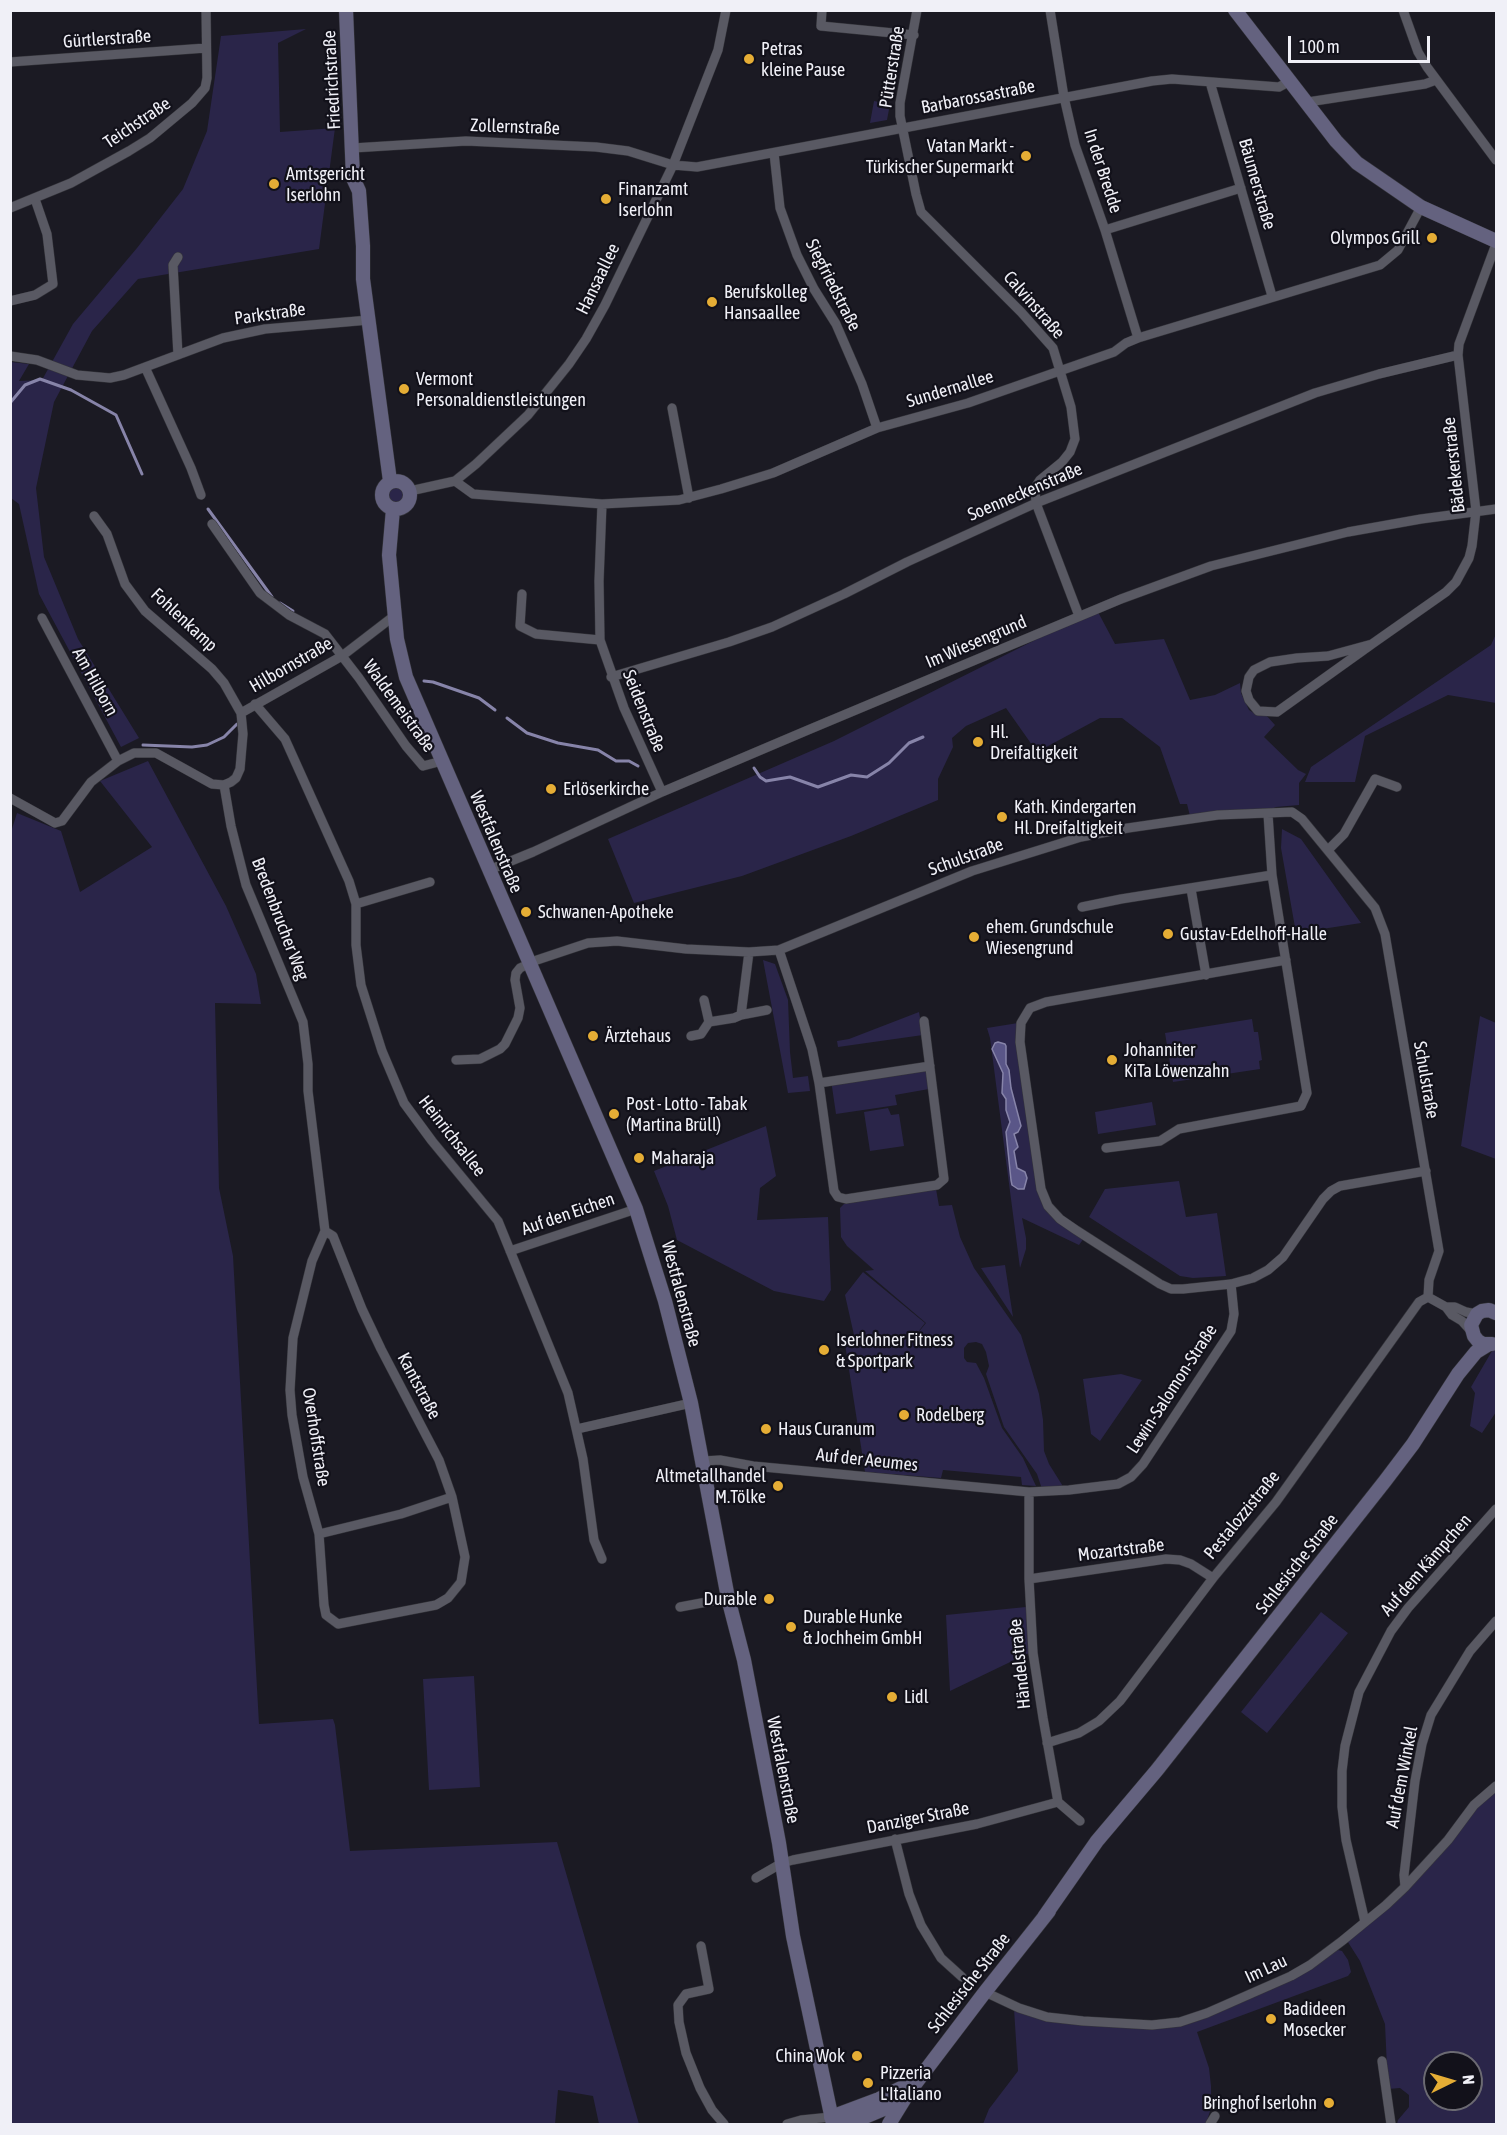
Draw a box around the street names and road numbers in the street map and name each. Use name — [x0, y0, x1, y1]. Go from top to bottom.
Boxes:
street label: Pütterstraße — [875, 24, 909, 110]
street label: Gürtlerstraße — [62, 25, 152, 53]
street label: Friedrichstraße — [319, 30, 345, 130]
street label: Barbarossastraße — [919, 75, 1037, 119]
street label: Teichstraße — [99, 93, 175, 153]
street label: Zollernstraße — [470, 115, 560, 139]
street label: In der Bredde — [1079, 126, 1127, 216]
street label: Bäumerstraße — [1234, 136, 1280, 232]
street label: Siegfriedstraße — [801, 235, 865, 335]
street label: Hansaallee — [572, 240, 624, 318]
street label: Calvinstraße — [999, 267, 1069, 343]
street label: Parkstraße — [233, 298, 307, 330]
street label: Sundernallee — [904, 366, 996, 412]
street label: Bädekerstraße — [1438, 416, 1470, 514]
street label: Soenneckenstraße — [964, 458, 1086, 526]
street label: Fohlenkamp — [146, 584, 222, 656]
street label: Im Wiesengrund — [922, 611, 1030, 673]
street label: Hilbornstraße — [246, 633, 336, 697]
street label: Am Hilborn — [67, 644, 123, 720]
street label: Waldemeistraße — [358, 656, 440, 756]
street label: Seidenstraße — [618, 667, 670, 755]
street label: Westfalenstraße — [465, 788, 527, 896]
street label: Schulstraße — [926, 834, 1006, 880]
street label: Bredenbrucher Weg — [247, 855, 313, 983]
street label: Schulstraße — [1409, 1040, 1443, 1120]
street label: Heinrichsallee — [414, 1091, 490, 1181]
street label: Auf den Eichen — [519, 1188, 617, 1240]
street label: Westfalenstraße — [657, 1239, 705, 1349]
street label: Lewin-Salomon-Straße — [1122, 1320, 1222, 1458]
street label: Kantstraße — [393, 1349, 445, 1423]
street label: Overhoffstraße — [298, 1386, 334, 1488]
street label: Auf der Aeumes — [815, 1444, 919, 1476]
street label: Pestalozzistraße — [1200, 1466, 1284, 1564]
street label: Schlesische Straße — [1251, 1510, 1343, 1618]
street label: Auf dem Kämpchen — [1376, 1510, 1476, 1620]
street label: Mozartstraße — [1077, 1534, 1165, 1566]
street label: Händelstraße — [1005, 1618, 1035, 1710]
street label: Westfalenstraße — [762, 1715, 804, 1825]
street label: Auf dem Winkel — [1382, 1724, 1422, 1830]
street label: Danziger Straße — [865, 1797, 971, 1839]
street label: Schlesische Straße — [923, 1929, 1015, 2037]
street label: Im Lau — [1241, 1950, 1291, 1988]

